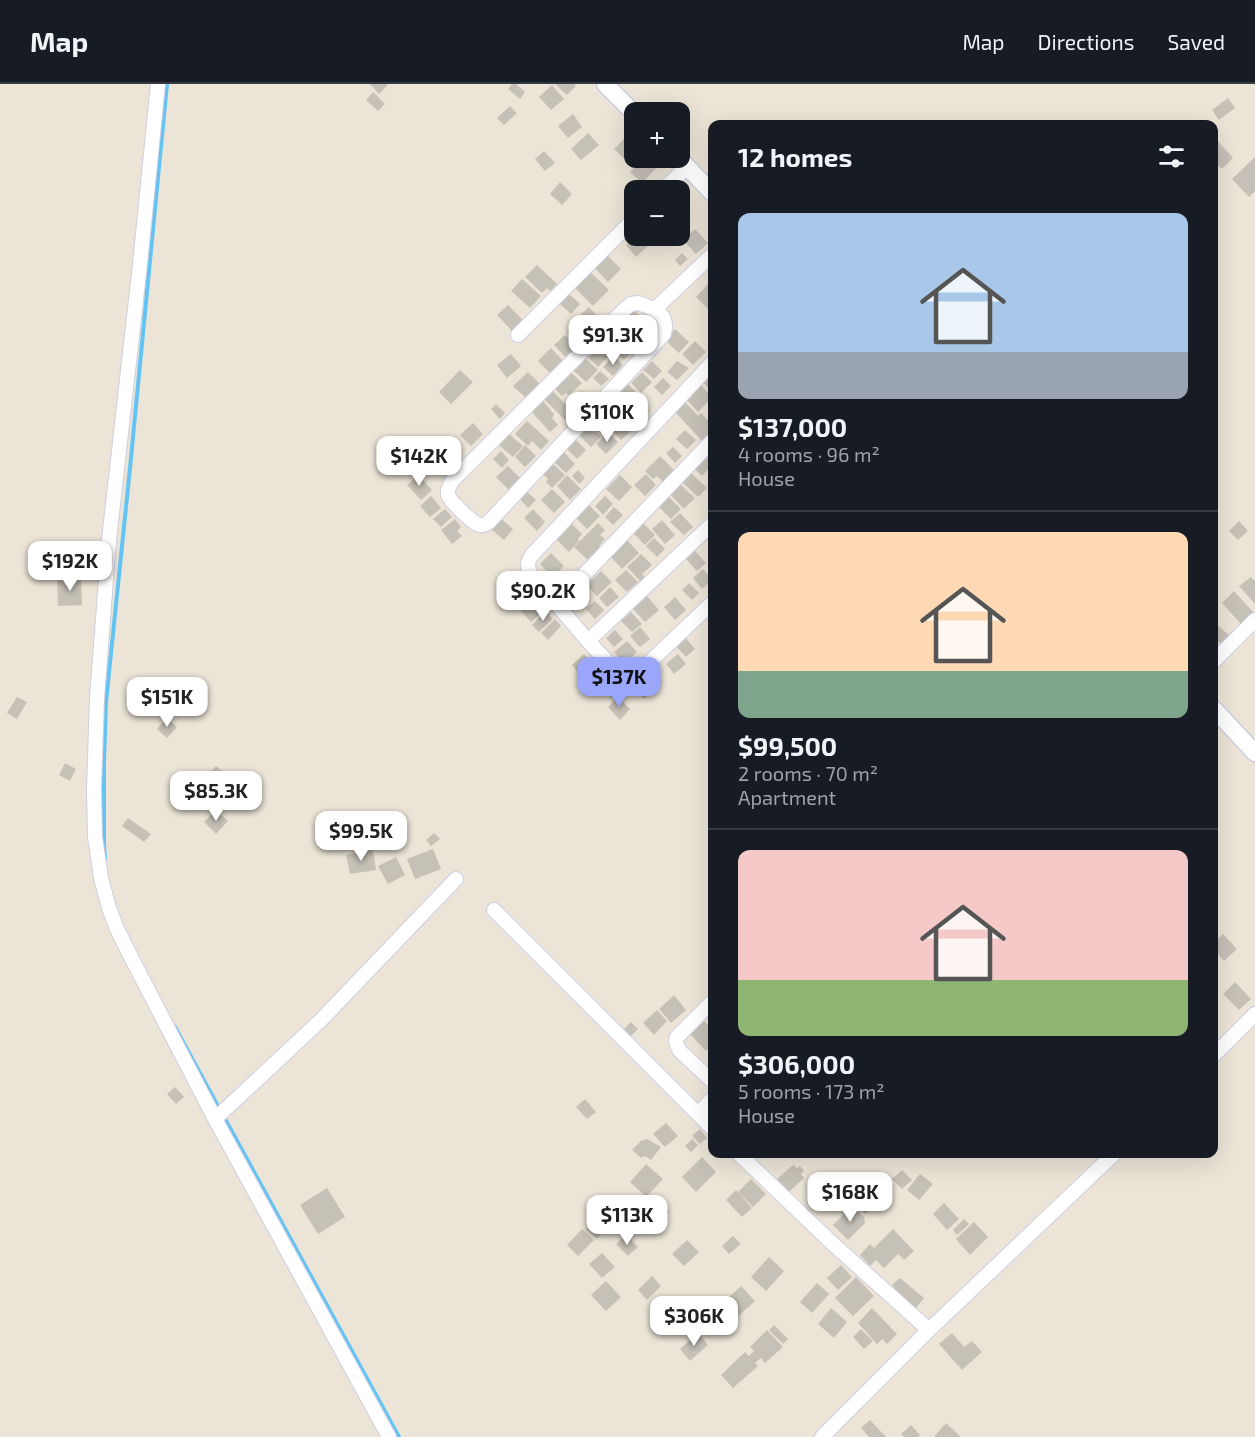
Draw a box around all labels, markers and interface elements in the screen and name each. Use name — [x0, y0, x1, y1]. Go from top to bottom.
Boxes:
text: Map — [30, 24, 88, 58]
text: Map — [962, 29, 1005, 54]
text: Directions — [1038, 29, 1134, 54]
text: Saved — [1167, 29, 1225, 54]
map controls — [624, 102, 690, 246]
button: + — [624, 102, 690, 168]
icon: filters — [1155, 140, 1188, 173]
text: 12 homes — [738, 141, 852, 172]
button: − — [624, 180, 690, 246]
icon: home — [909, 252, 1017, 360]
pin: $91.3K — [564, 315, 662, 366]
text: $91.3K — [583, 322, 643, 346]
pin: $110K — [565, 392, 649, 443]
text: $110K — [580, 399, 634, 423]
text: $137,000 — [738, 411, 847, 442]
pin: $142K — [377, 436, 461, 487]
text: 4 rooms · 96 m² — [738, 442, 880, 466]
text: $142K — [390, 443, 448, 467]
text: House — [738, 466, 795, 490]
pin: $192K — [28, 541, 112, 592]
text: $192K — [42, 548, 98, 572]
pin: $90.2K — [494, 571, 592, 622]
icon: home — [909, 571, 1017, 679]
text: $90.2K — [510, 578, 576, 602]
pin: $137K — [577, 657, 661, 708]
text: $137K — [592, 664, 646, 688]
pin: $151K — [125, 677, 209, 728]
text: $151K — [141, 684, 193, 708]
text: $99,500 — [738, 730, 837, 761]
text: 2 rooms · 70 m² — [738, 761, 878, 785]
pin: $85.3K — [167, 771, 265, 822]
text: $85.3K — [184, 778, 248, 802]
text: Apartment — [738, 785, 836, 809]
pin: $99.5K — [312, 811, 410, 862]
text: $99.5K — [329, 818, 393, 842]
icon: home — [909, 889, 1017, 997]
text: $306,000 — [738, 1048, 855, 1079]
text: 5 rooms · 173 m² — [738, 1079, 885, 1103]
text: House — [738, 1103, 795, 1127]
pin: $168K — [808, 1172, 892, 1223]
text: $168K — [821, 1179, 879, 1203]
pin: $113K — [585, 1195, 669, 1246]
text: $113K — [601, 1202, 653, 1226]
pin: $306K — [652, 1296, 736, 1347]
text: $306K — [664, 1303, 724, 1327]

